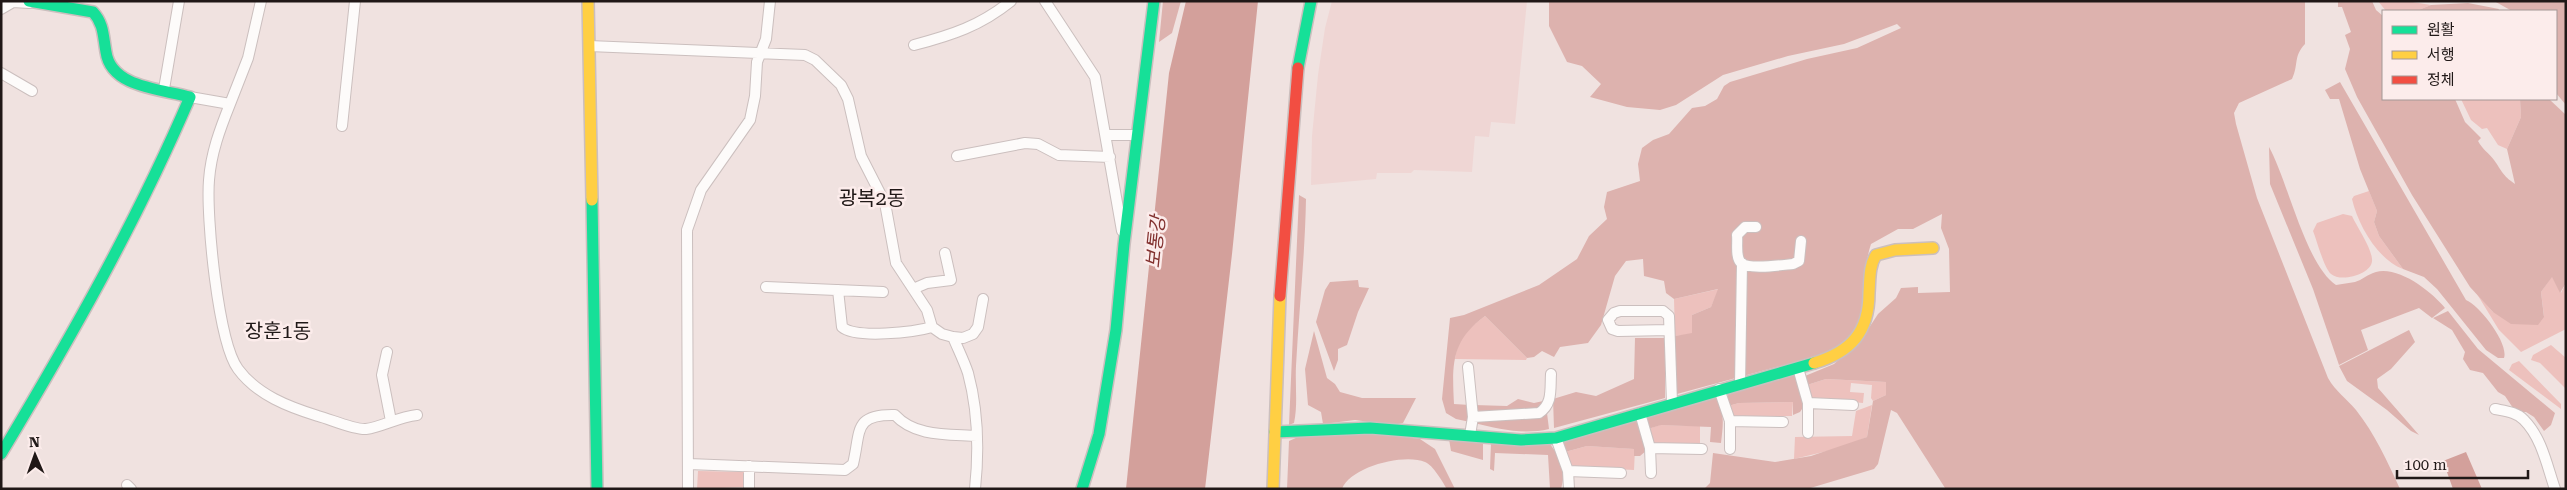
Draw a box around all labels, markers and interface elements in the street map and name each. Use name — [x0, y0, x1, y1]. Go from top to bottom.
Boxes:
legend — [2382, 10, 2557, 100]
text: 원활 — [2427, 21, 2455, 39]
text: 서행 — [2427, 46, 2455, 64]
text: 정체 — [2427, 71, 2455, 89]
district label: 광복2동 — [839, 186, 905, 210]
water label: 보통강 — [1141, 212, 1170, 269]
district label: 장훈1동 — [245, 319, 311, 343]
north arrow — [10, 430, 60, 480]
text: N — [29, 434, 40, 450]
scale bar — [2397, 448, 2528, 480]
text: 100 m — [2404, 456, 2447, 474]

